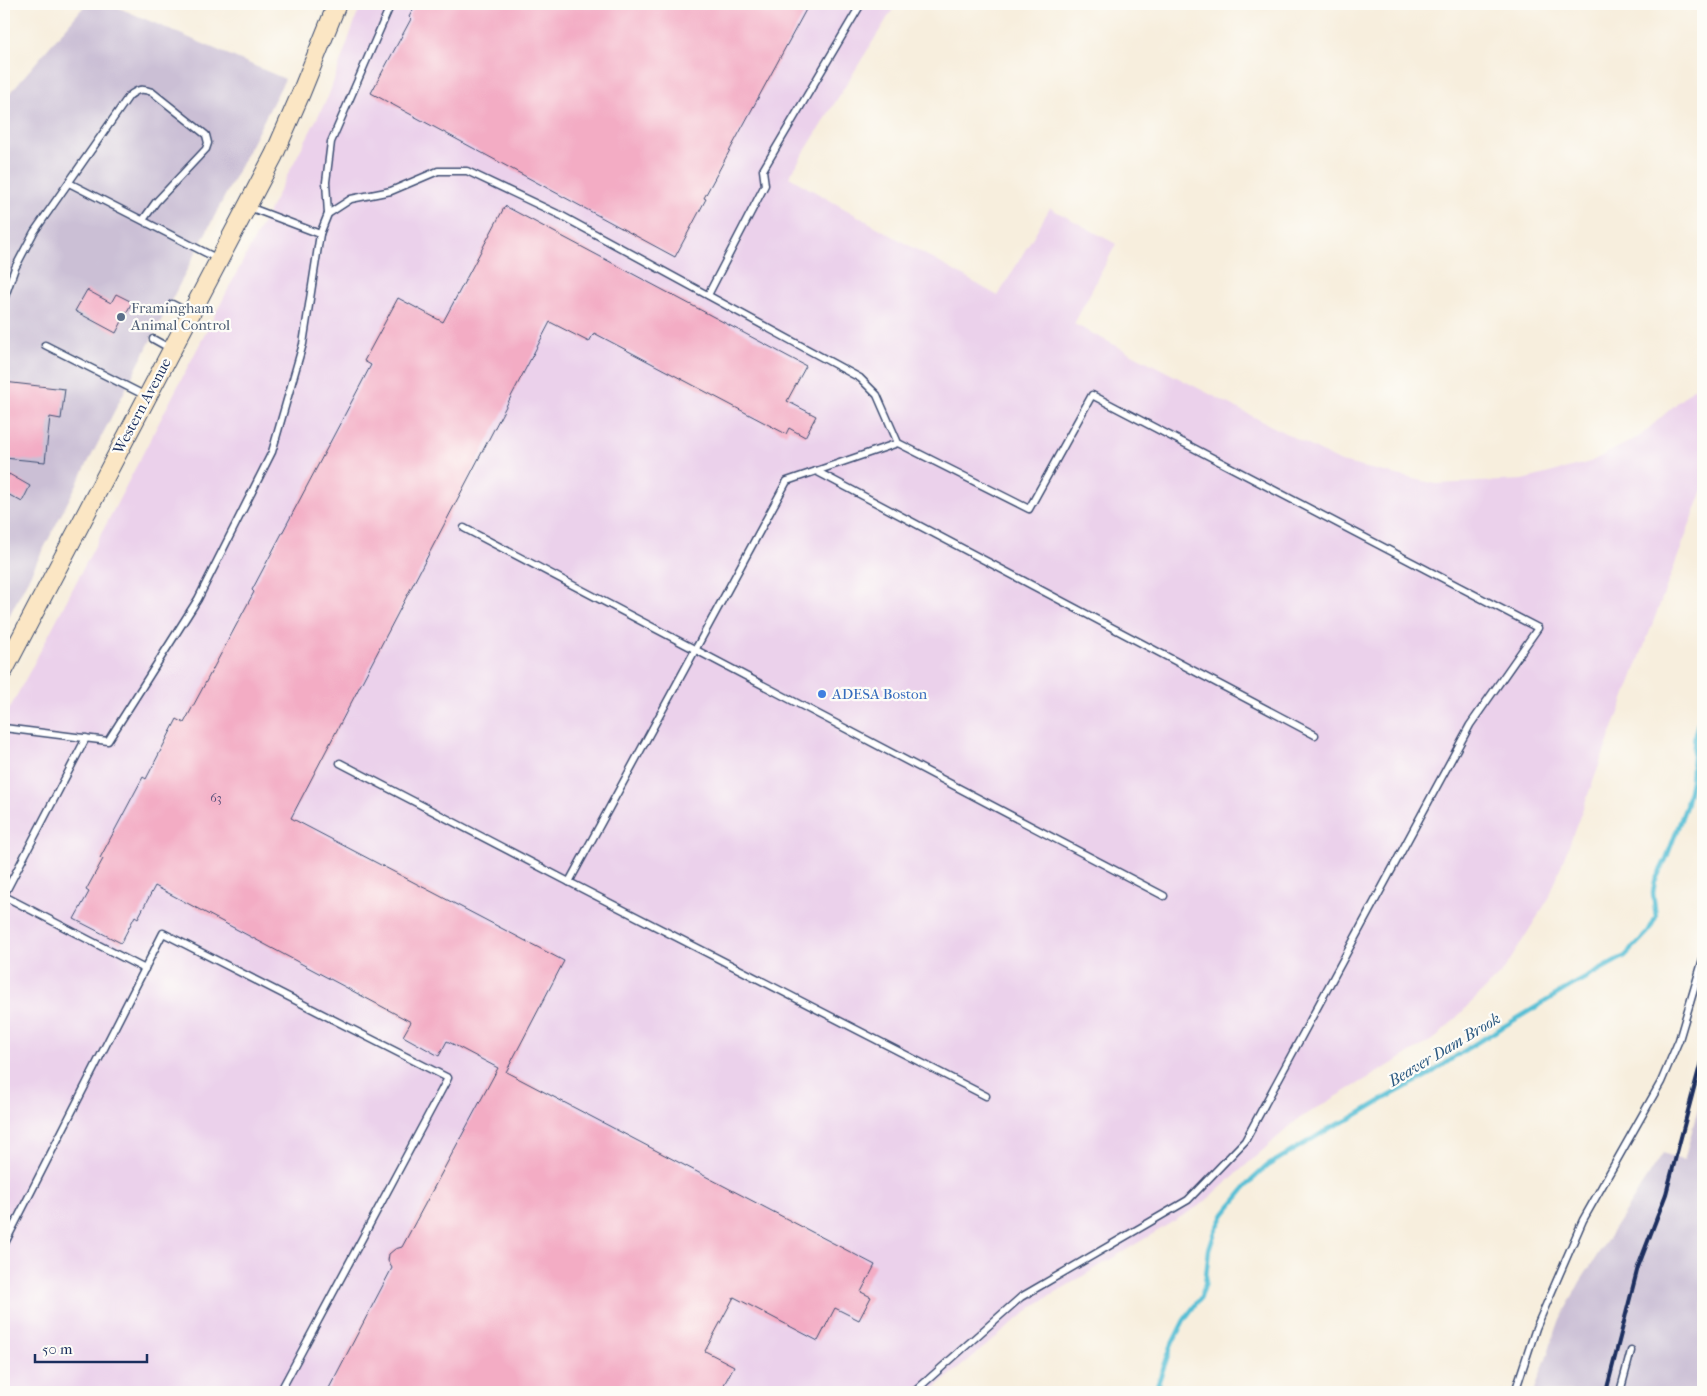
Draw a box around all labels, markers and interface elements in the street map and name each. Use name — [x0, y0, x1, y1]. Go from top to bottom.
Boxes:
place label: Framingham Animal Control — [130, 299, 230, 334]
marker: Framingham Animal Control — [115, 311, 127, 323]
street label: Western Avenue — [109, 354, 175, 458]
place label: ADESA Boston — [831, 685, 928, 703]
marker: ADESA Boston — [816, 688, 828, 700]
house number: 63 — [210, 791, 222, 805]
water label: Beaver Dam Brook — [1384, 1009, 1504, 1091]
scale bar — [35, 1331, 148, 1363]
text: 50 m — [42, 1340, 73, 1358]

